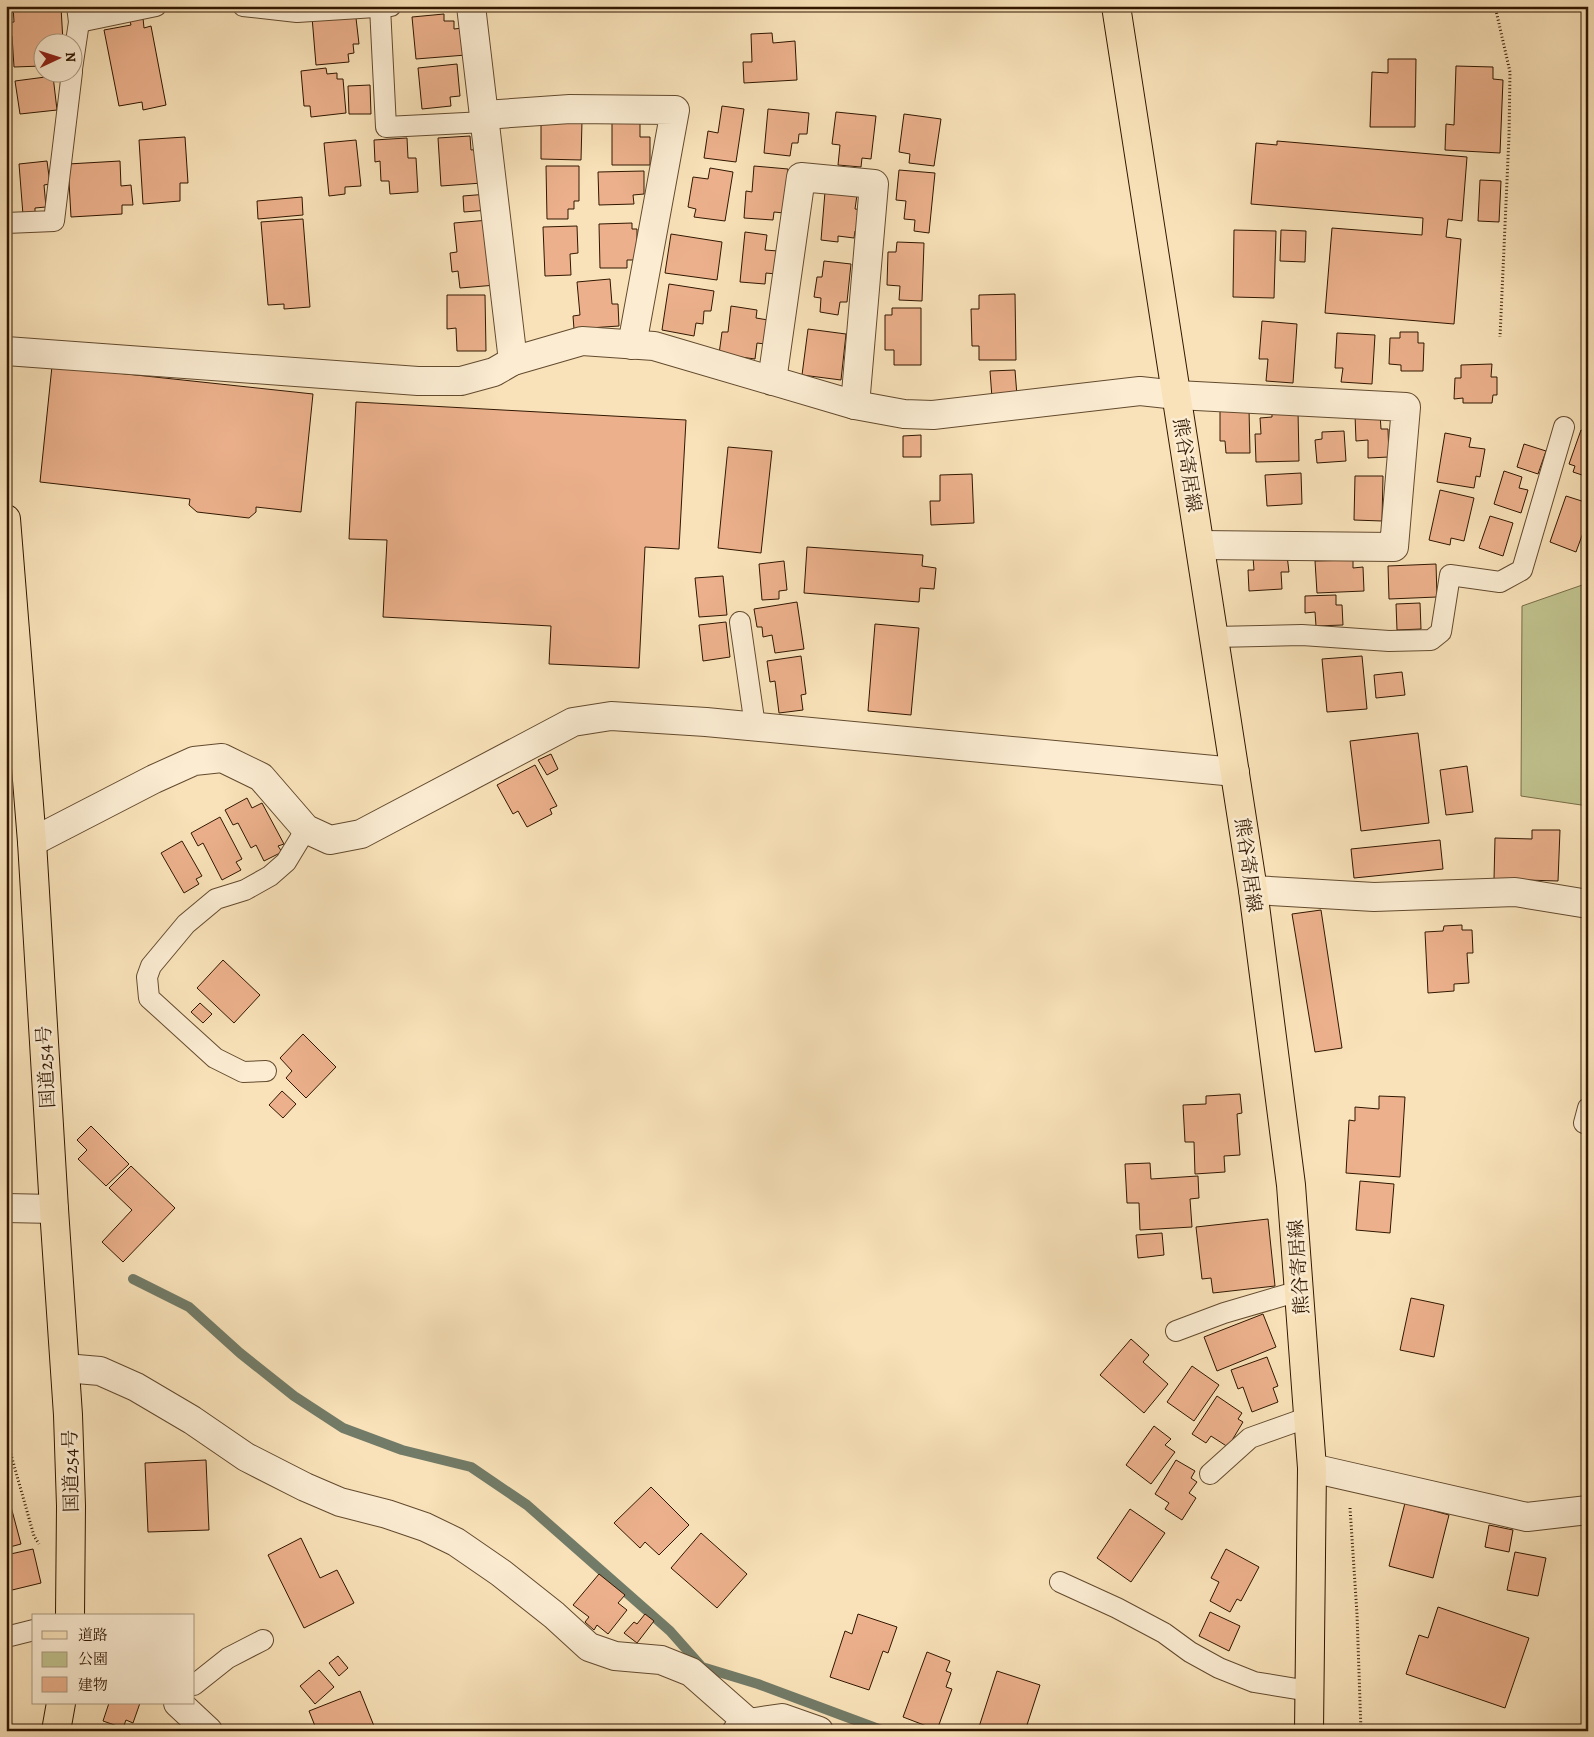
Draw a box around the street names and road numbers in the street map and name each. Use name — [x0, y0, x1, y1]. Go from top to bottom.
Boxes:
street label: 熊谷寄居線 — [1167, 416, 1207, 514]
street label: 熊谷寄居線 — [1229, 816, 1267, 914]
street label: 国道254号 — [31, 1025, 61, 1109]
street label: 熊谷寄居線 — [1283, 1219, 1315, 1315]
street label: 国道254号 — [57, 1429, 85, 1513]

